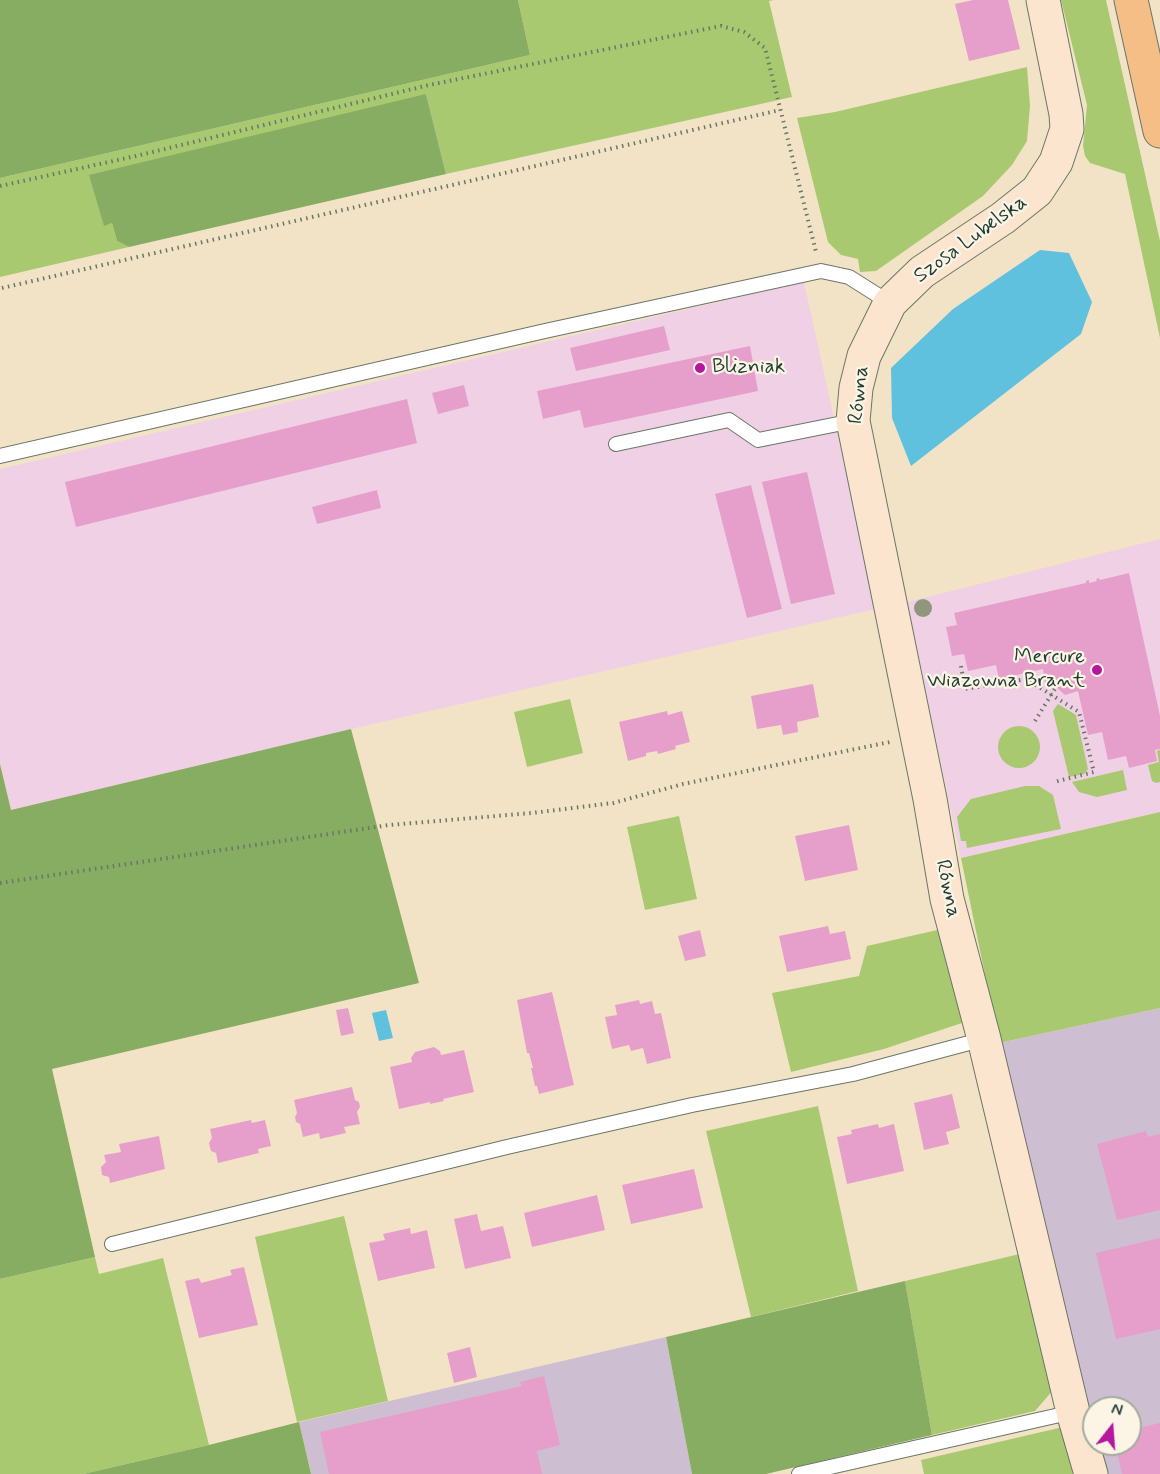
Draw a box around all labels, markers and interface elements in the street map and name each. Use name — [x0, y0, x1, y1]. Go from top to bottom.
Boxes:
street label: Szosa Lubelska — [909, 190, 1033, 290]
place label: Blizniak — [712, 355, 785, 381]
marker: Blizniak — [693, 361, 707, 375]
street label: Równa — [844, 365, 876, 425]
place label: Mercure Wiazowna Brant — [927, 645, 1085, 695]
marker: Mercure Wiazowna Brant — [1090, 663, 1104, 677]
street label: Równa — [929, 858, 965, 920]
north arrow — [1082, 1396, 1142, 1456]
text: N — [1109, 1399, 1125, 1422]

